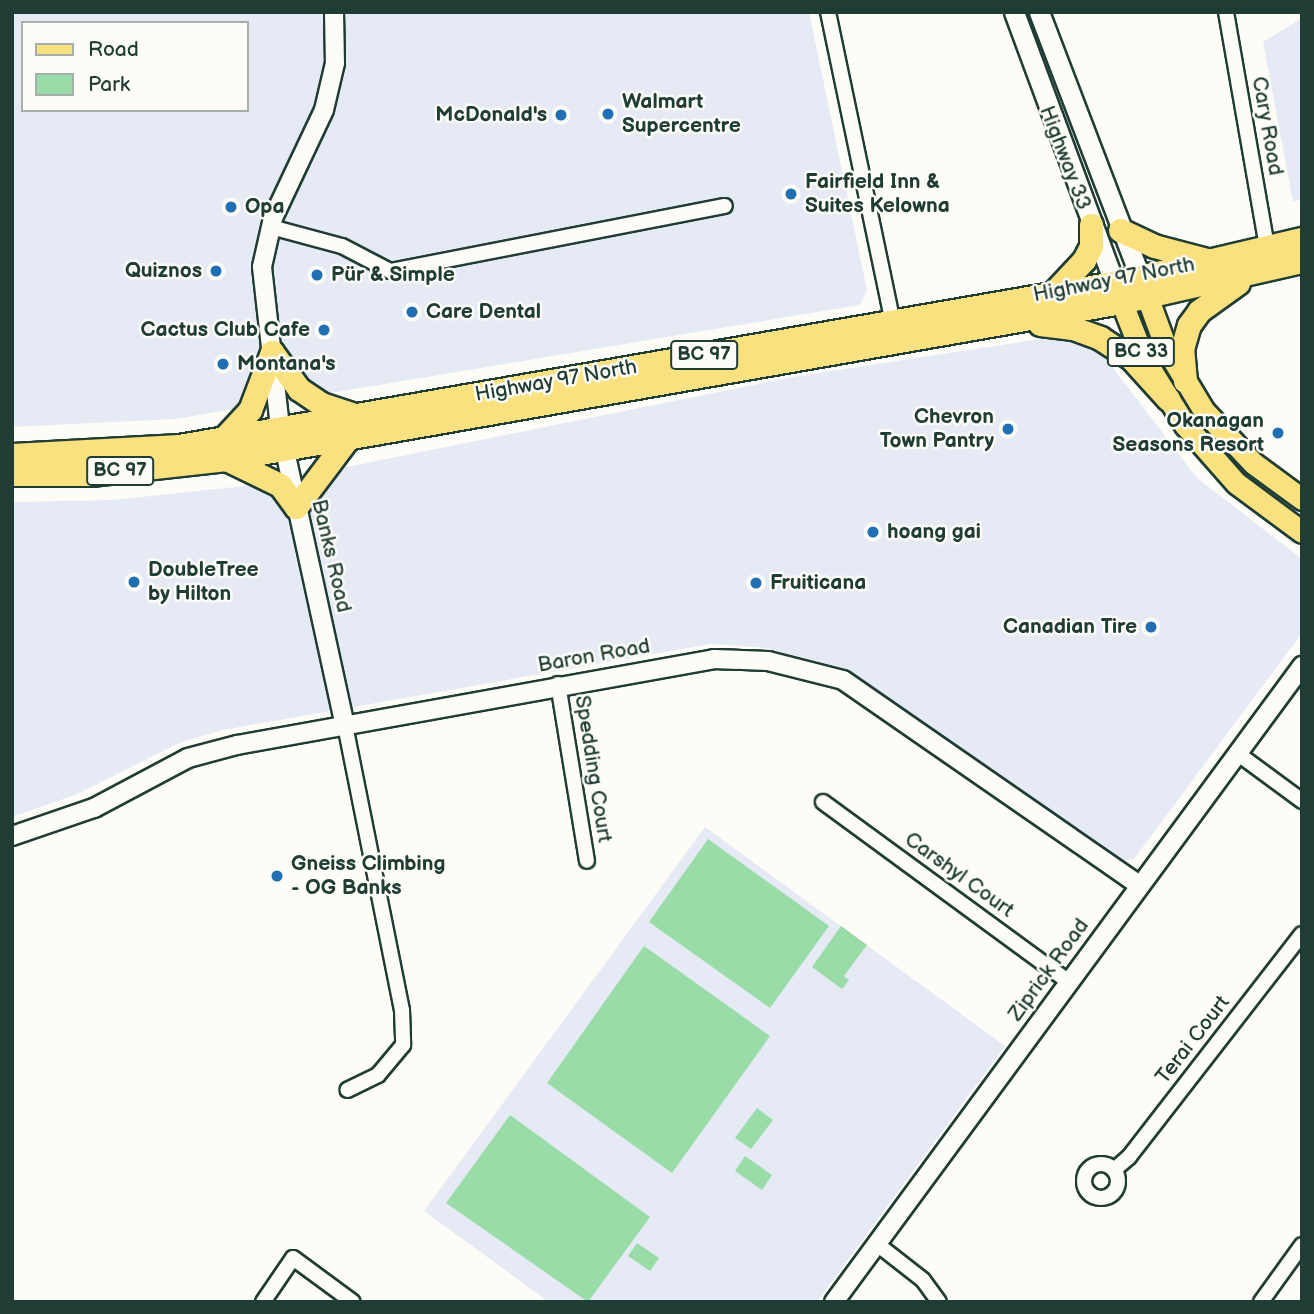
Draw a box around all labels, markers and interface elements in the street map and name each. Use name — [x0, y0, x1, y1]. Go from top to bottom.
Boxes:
legend — [21, 21, 248, 112]
text: Road — [88, 37, 139, 62]
text: Park — [88, 72, 130, 97]
street label: Cary Road — [1246, 74, 1288, 178]
place label: Walmart Supercentre — [622, 89, 741, 139]
place label: McDonald's — [435, 102, 547, 128]
street label: Highway 33 — [1033, 102, 1097, 214]
marker: Walmart Supercentre — [600, 106, 616, 122]
marker: McDonald's — [553, 107, 569, 123]
place label: Fairfield Inn & Suites Kelowna — [805, 169, 950, 219]
marker: Fairfield Inn & Suites Kelowna — [783, 186, 799, 202]
place label: Opa — [245, 194, 284, 220]
marker: Opa — [223, 199, 239, 215]
street label: Highway 97 North — [1030, 252, 1198, 308]
place label: Quiznos — [125, 258, 202, 284]
place label: Pür & Simple — [331, 262, 455, 288]
marker: Quiznos — [208, 263, 224, 279]
marker: Pür & Simple — [309, 267, 325, 283]
place label: Care Dental — [426, 299, 541, 325]
marker: Care Dental — [404, 304, 420, 320]
place label: Cactus Club Cafe — [141, 317, 310, 343]
marker: Cactus Club Cafe — [316, 322, 332, 338]
road number: BC 33 — [1106, 336, 1176, 368]
road number: BC 97 — [669, 340, 739, 370]
place label: Montana's — [237, 351, 336, 377]
street label: Highway 97 North — [472, 354, 640, 408]
marker: Montana's — [215, 356, 231, 372]
place label: Chevron Town Pantry — [880, 404, 994, 454]
place label: Okanagan Seasons Resort — [1113, 408, 1264, 458]
marker: Chevron Town Pantry — [1000, 421, 1016, 437]
marker: Okanagan Seasons Resort — [1270, 425, 1286, 441]
road number: BC 97 — [85, 456, 155, 486]
street label: Banks Road — [306, 497, 356, 615]
place label: hoang gai — [887, 519, 981, 545]
marker: hoang gai — [865, 524, 881, 540]
place label: DoubleTree by Hilton — [148, 557, 259, 607]
place label: Fruiticana — [770, 570, 866, 596]
marker: DoubleTree by Hilton — [126, 574, 142, 590]
marker: Fruiticana — [748, 575, 764, 591]
place label: Canadian Tire — [1003, 614, 1137, 640]
marker: Canadian Tire — [1143, 619, 1159, 635]
street label: Baron Road — [536, 634, 652, 678]
street label: Spedding Court — [569, 694, 617, 844]
street label: Carshyl Court — [899, 827, 1019, 923]
place label: Gneiss Climbing - OG Banks — [291, 851, 445, 901]
marker: Gneiss Climbing - OG Banks — [269, 868, 285, 884]
street label: Ziprick Road — [1003, 914, 1095, 1026]
street label: Terai Court — [1151, 991, 1235, 1089]

